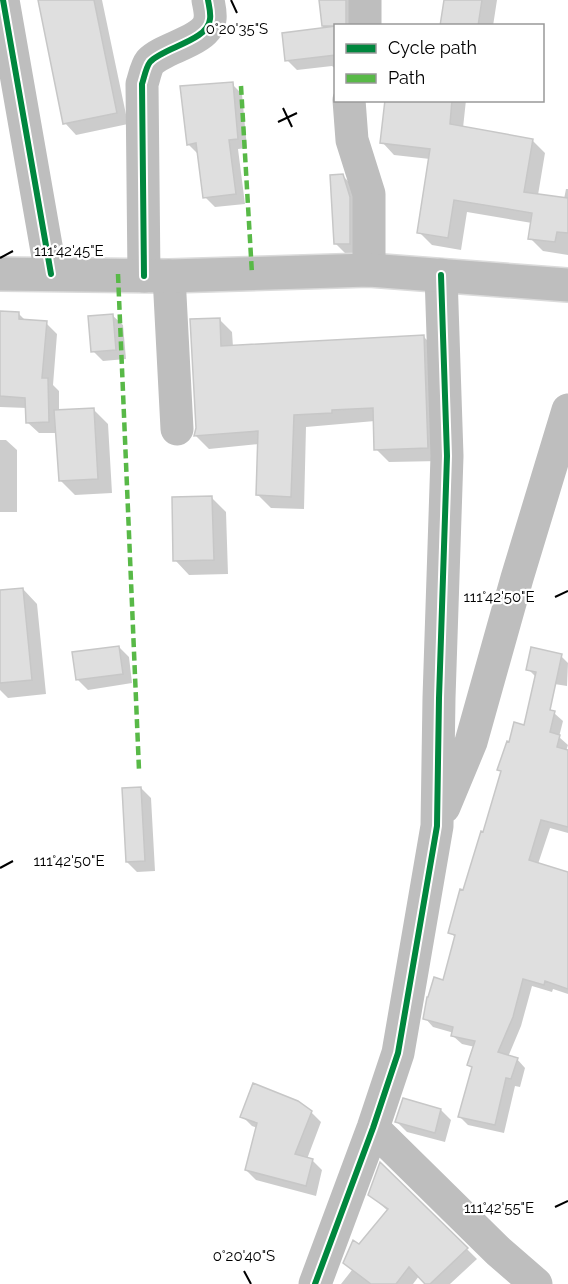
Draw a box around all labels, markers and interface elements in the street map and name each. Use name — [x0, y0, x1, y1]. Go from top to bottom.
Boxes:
text: 0°20'35"S — [206, 20, 268, 38]
legend — [334, 24, 544, 102]
text: Cycle path — [388, 37, 477, 58]
text: Path — [388, 67, 425, 88]
text: 111°42'45"E — [34, 242, 104, 260]
text: 111°42'50"E — [463, 588, 535, 606]
text: 111°42'50"E — [33, 852, 105, 870]
text: 111°42'55"E — [464, 1199, 534, 1217]
text: 0°20'40"S — [213, 1247, 275, 1265]

